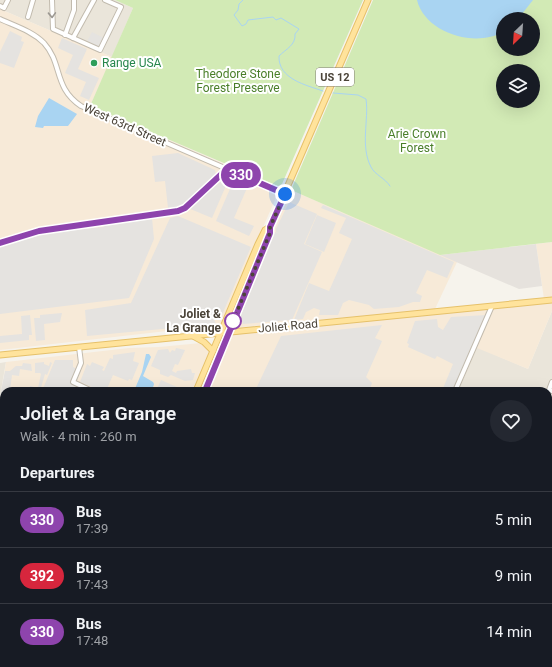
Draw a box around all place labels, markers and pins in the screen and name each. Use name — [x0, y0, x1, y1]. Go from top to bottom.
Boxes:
place label: Range USA — [102, 56, 162, 70]
marker: Range USA — [89, 58, 99, 68]
place label: Joliet & La Grange — [166, 307, 222, 335]
marker: Joliet & La Grange — [224, 312, 242, 330]

